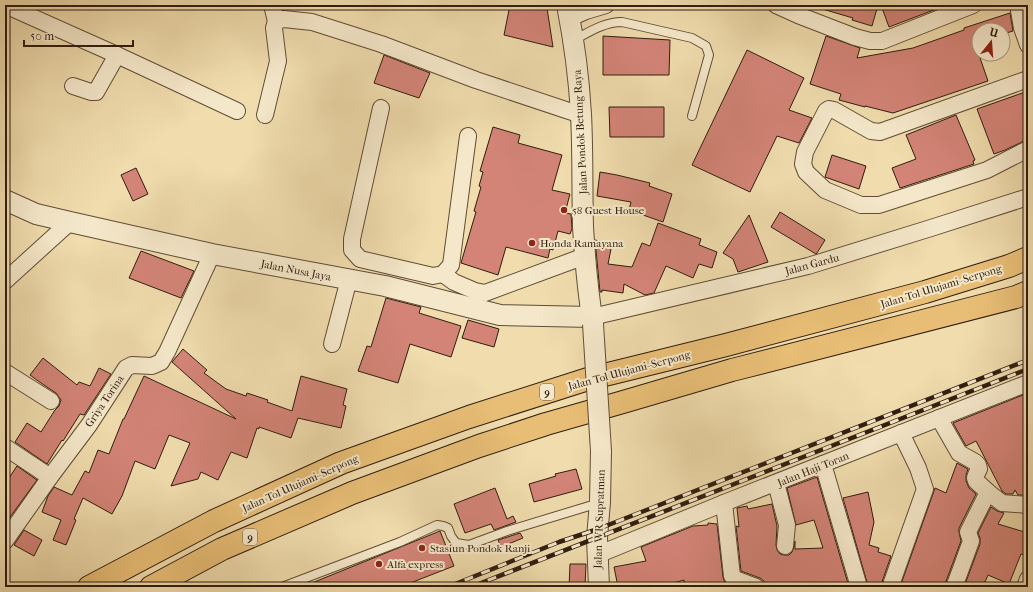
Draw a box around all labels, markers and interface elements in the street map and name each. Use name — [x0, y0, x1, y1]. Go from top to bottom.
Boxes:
scale bar — [24, 22, 133, 48]
north arrow — [971, 22, 1011, 62]
text: U — [987, 25, 1000, 41]
text: 50 m — [30, 29, 54, 43]
street label: Jalan Pondok Betung Raya — [571, 68, 590, 196]
place label: 58 Guest House — [572, 204, 645, 217]
marker: 58 Guest House — [559, 205, 569, 215]
place label: Honda Ramayana — [540, 237, 624, 250]
marker: Honda Ramayana — [527, 238, 537, 248]
street label: Jalan Gardu — [783, 251, 841, 278]
street label: Jalan Nusa Jaya — [259, 257, 333, 284]
street label: Jalan Tol Ulujami–Serpong — [878, 262, 1003, 311]
street label: Jalan Tol Ulujami–Serpong — [566, 348, 692, 393]
street label: Griya Torina — [82, 372, 127, 430]
road number: 9 — [540, 384, 554, 400]
street label: Jalan Haji Toran — [775, 449, 851, 490]
street label: Jalan Tol Ulujami–Serpong — [239, 452, 360, 515]
street label: Jalan WR Supratman — [591, 469, 608, 570]
road number: 9 — [243, 529, 257, 545]
place label: Stasiun Pondok Ranji — [430, 542, 531, 555]
marker: Stasiun Pondok Ranji — [417, 543, 427, 553]
place label: Alfa express — [386, 558, 443, 571]
marker: Alfa express — [374, 559, 384, 569]

